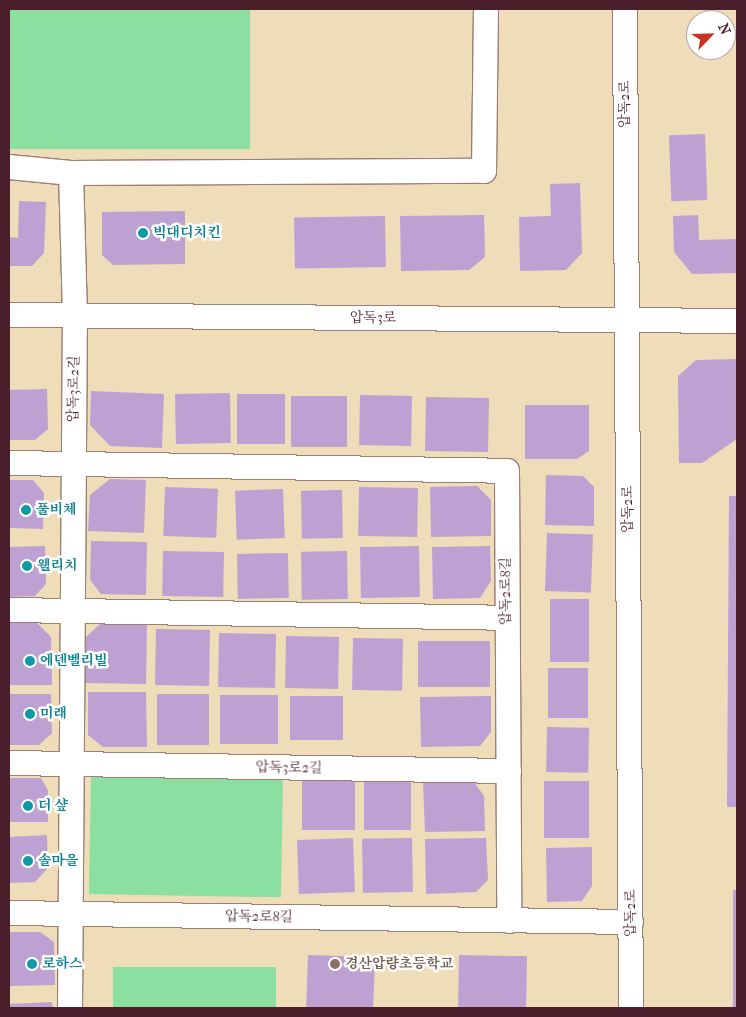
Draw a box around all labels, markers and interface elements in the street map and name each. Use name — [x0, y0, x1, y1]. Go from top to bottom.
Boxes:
north arrow — [686, 10, 736, 60]
text: N — [714, 21, 734, 37]
street label: 압독2로 — [617, 80, 633, 128]
place label: 빅대디치킨 — [153, 225, 221, 241]
marker: 빅대디치킨 — [137, 227, 149, 239]
street label: 압독3로 — [350, 310, 396, 326]
street label: 압독3로2길 — [65, 355, 83, 423]
street label: 압독2로 — [620, 485, 636, 533]
place label: 풀비체 — [36, 502, 77, 518]
marker: 풀비체 — [20, 504, 32, 516]
street label: 압독2로8길 — [498, 557, 514, 625]
place label: 웰리치 — [37, 558, 78, 574]
marker: 웰리치 — [21, 560, 33, 572]
place label: 에덴벨리빌 — [40, 653, 108, 669]
marker: 에덴벨리빌 — [24, 655, 36, 667]
place label: 미래 — [40, 706, 67, 722]
marker: 미래 — [24, 708, 36, 720]
street label: 압독3로2길 — [255, 759, 323, 777]
place label: 더 샾 — [38, 798, 68, 814]
marker: 더 샾 — [22, 800, 34, 812]
place label: 솔마을 — [38, 853, 79, 869]
marker: 솔마을 — [22, 855, 34, 867]
street label: 압독2로 — [623, 889, 639, 937]
street label: 압독2로8길 — [225, 908, 293, 926]
place label: 로하스 — [42, 956, 83, 972]
place label: 경산압량초등학교 — [345, 956, 453, 972]
marker: 로하스 — [26, 958, 38, 970]
marker: 경산압량초등학교 — [329, 958, 341, 970]

